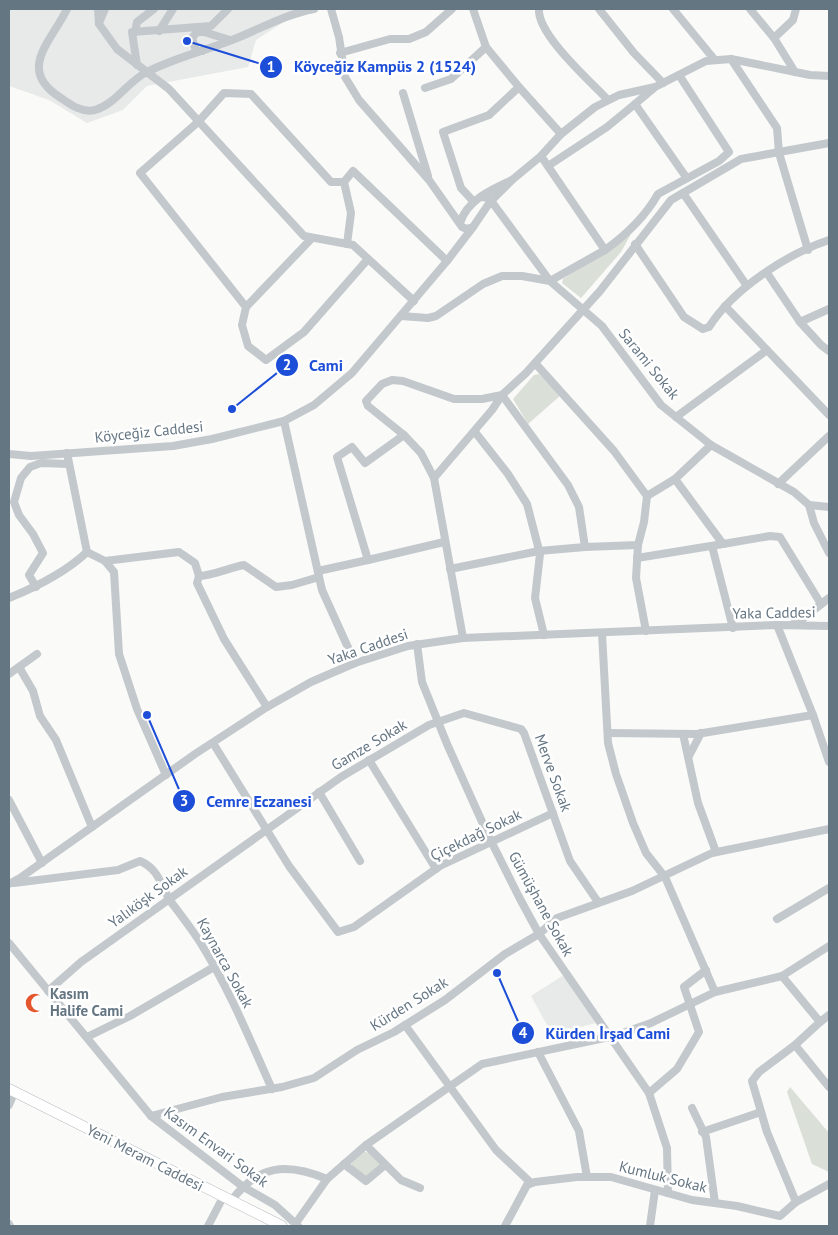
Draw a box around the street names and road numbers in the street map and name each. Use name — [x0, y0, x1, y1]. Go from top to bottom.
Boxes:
street label: Sarami Sokak — [615, 324, 684, 404]
street label: Köyceğiz Caddesi — [94, 416, 204, 447]
street label: Yaka Caddesi — [732, 602, 816, 623]
street label: Yaka Caddesi — [325, 624, 410, 669]
street label: Gamze Sokak — [328, 714, 411, 775]
street label: Merve Sokak — [531, 731, 577, 815]
street label: Çiçekdağ Sokak — [427, 804, 525, 865]
street label: Gümüşhane Sokak — [505, 848, 579, 960]
street label: Yalıköşk Sokak — [104, 861, 192, 932]
street label: Kaynarca Sokak — [193, 914, 258, 1012]
street label: Kürden Sokak — [366, 972, 452, 1035]
street label: Kasım Envari Sokak — [160, 1102, 273, 1191]
street label: Yeni Meram Caddesi — [83, 1120, 207, 1195]
street label: Kumluk Sokak — [617, 1156, 710, 1197]

